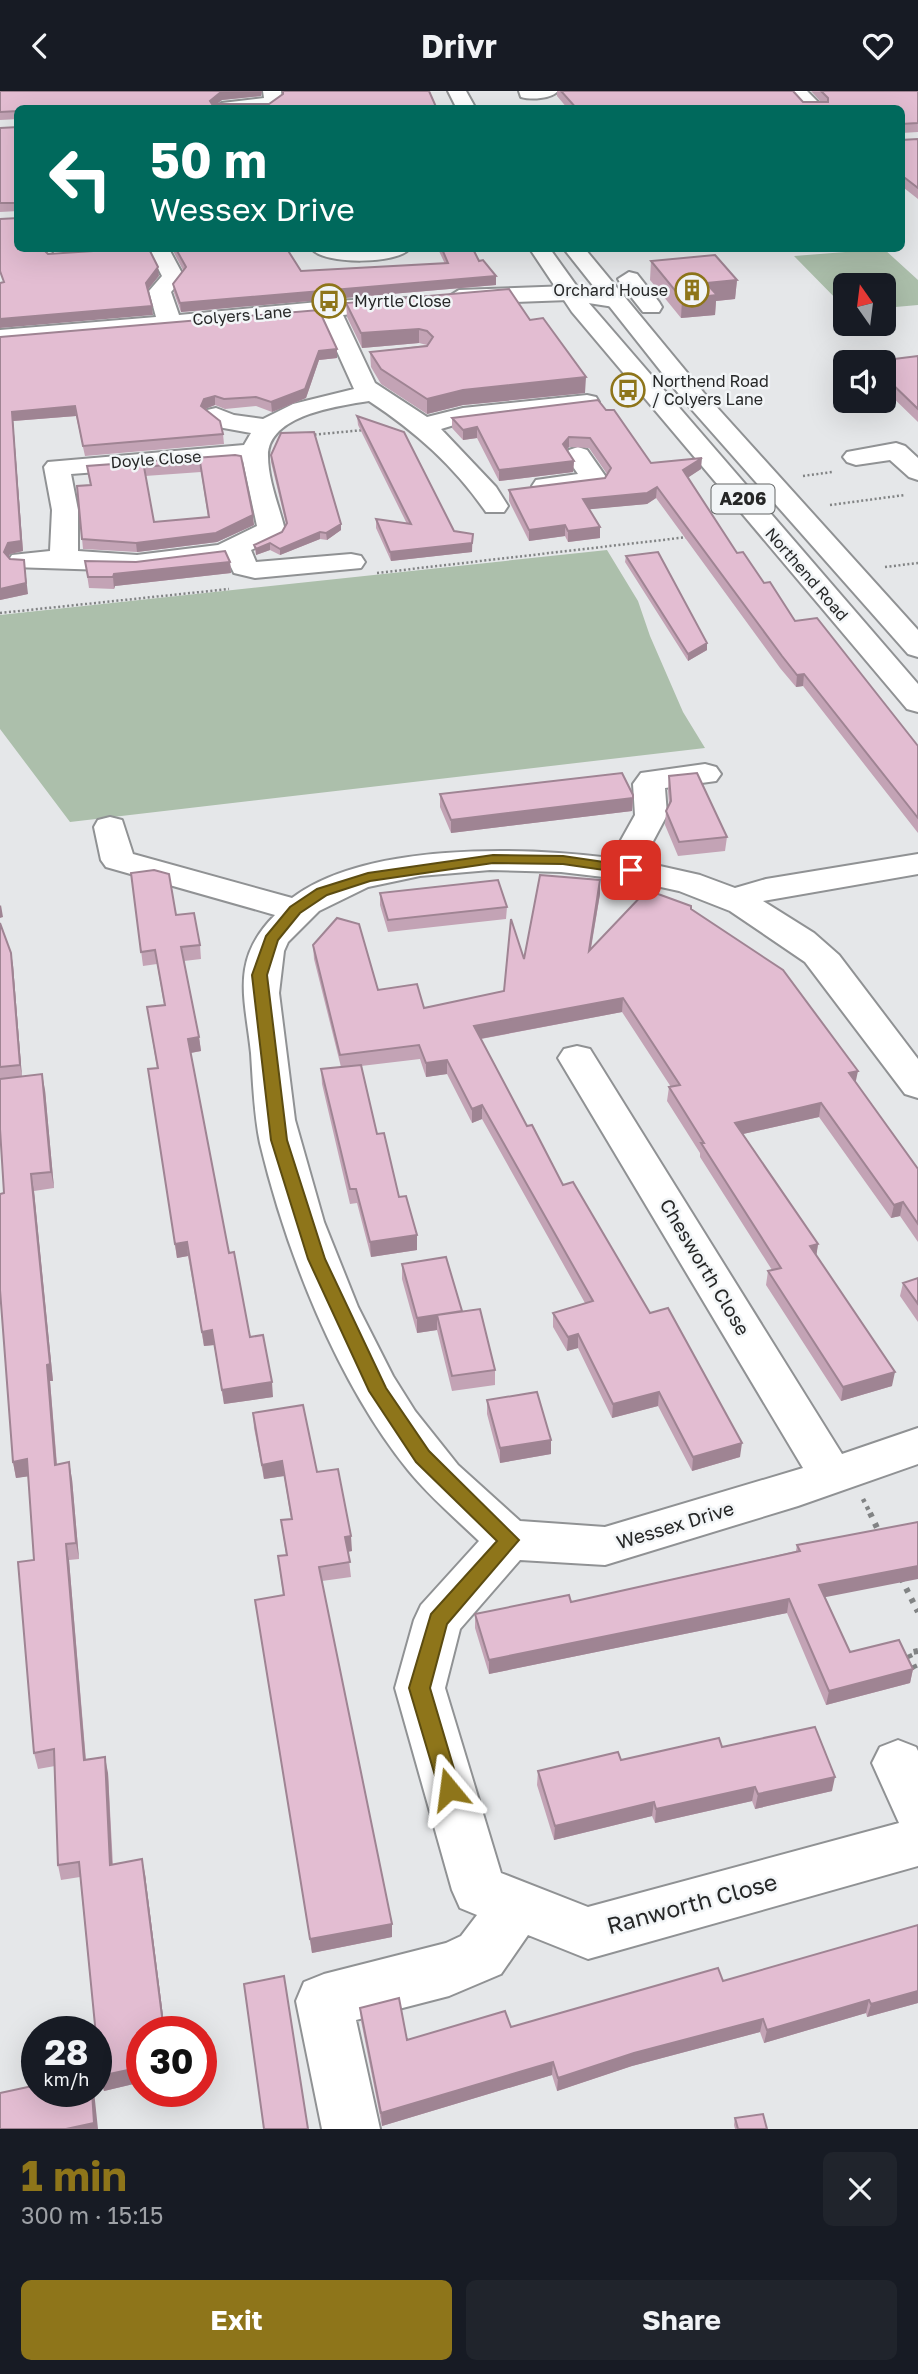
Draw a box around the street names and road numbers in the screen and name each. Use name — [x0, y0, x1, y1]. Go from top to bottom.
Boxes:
street label: Colyers Lane — [192, 301, 292, 329]
street label: Doyle Close — [110, 446, 202, 472]
road number: A206 — [712, 485, 774, 513]
street label: Northend Road — [761, 523, 853, 625]
street label: Chesworth Close — [656, 1194, 755, 1339]
street label: Wessex Drive — [613, 1496, 736, 1553]
street label: Ranworth Close — [604, 1867, 780, 1939]

